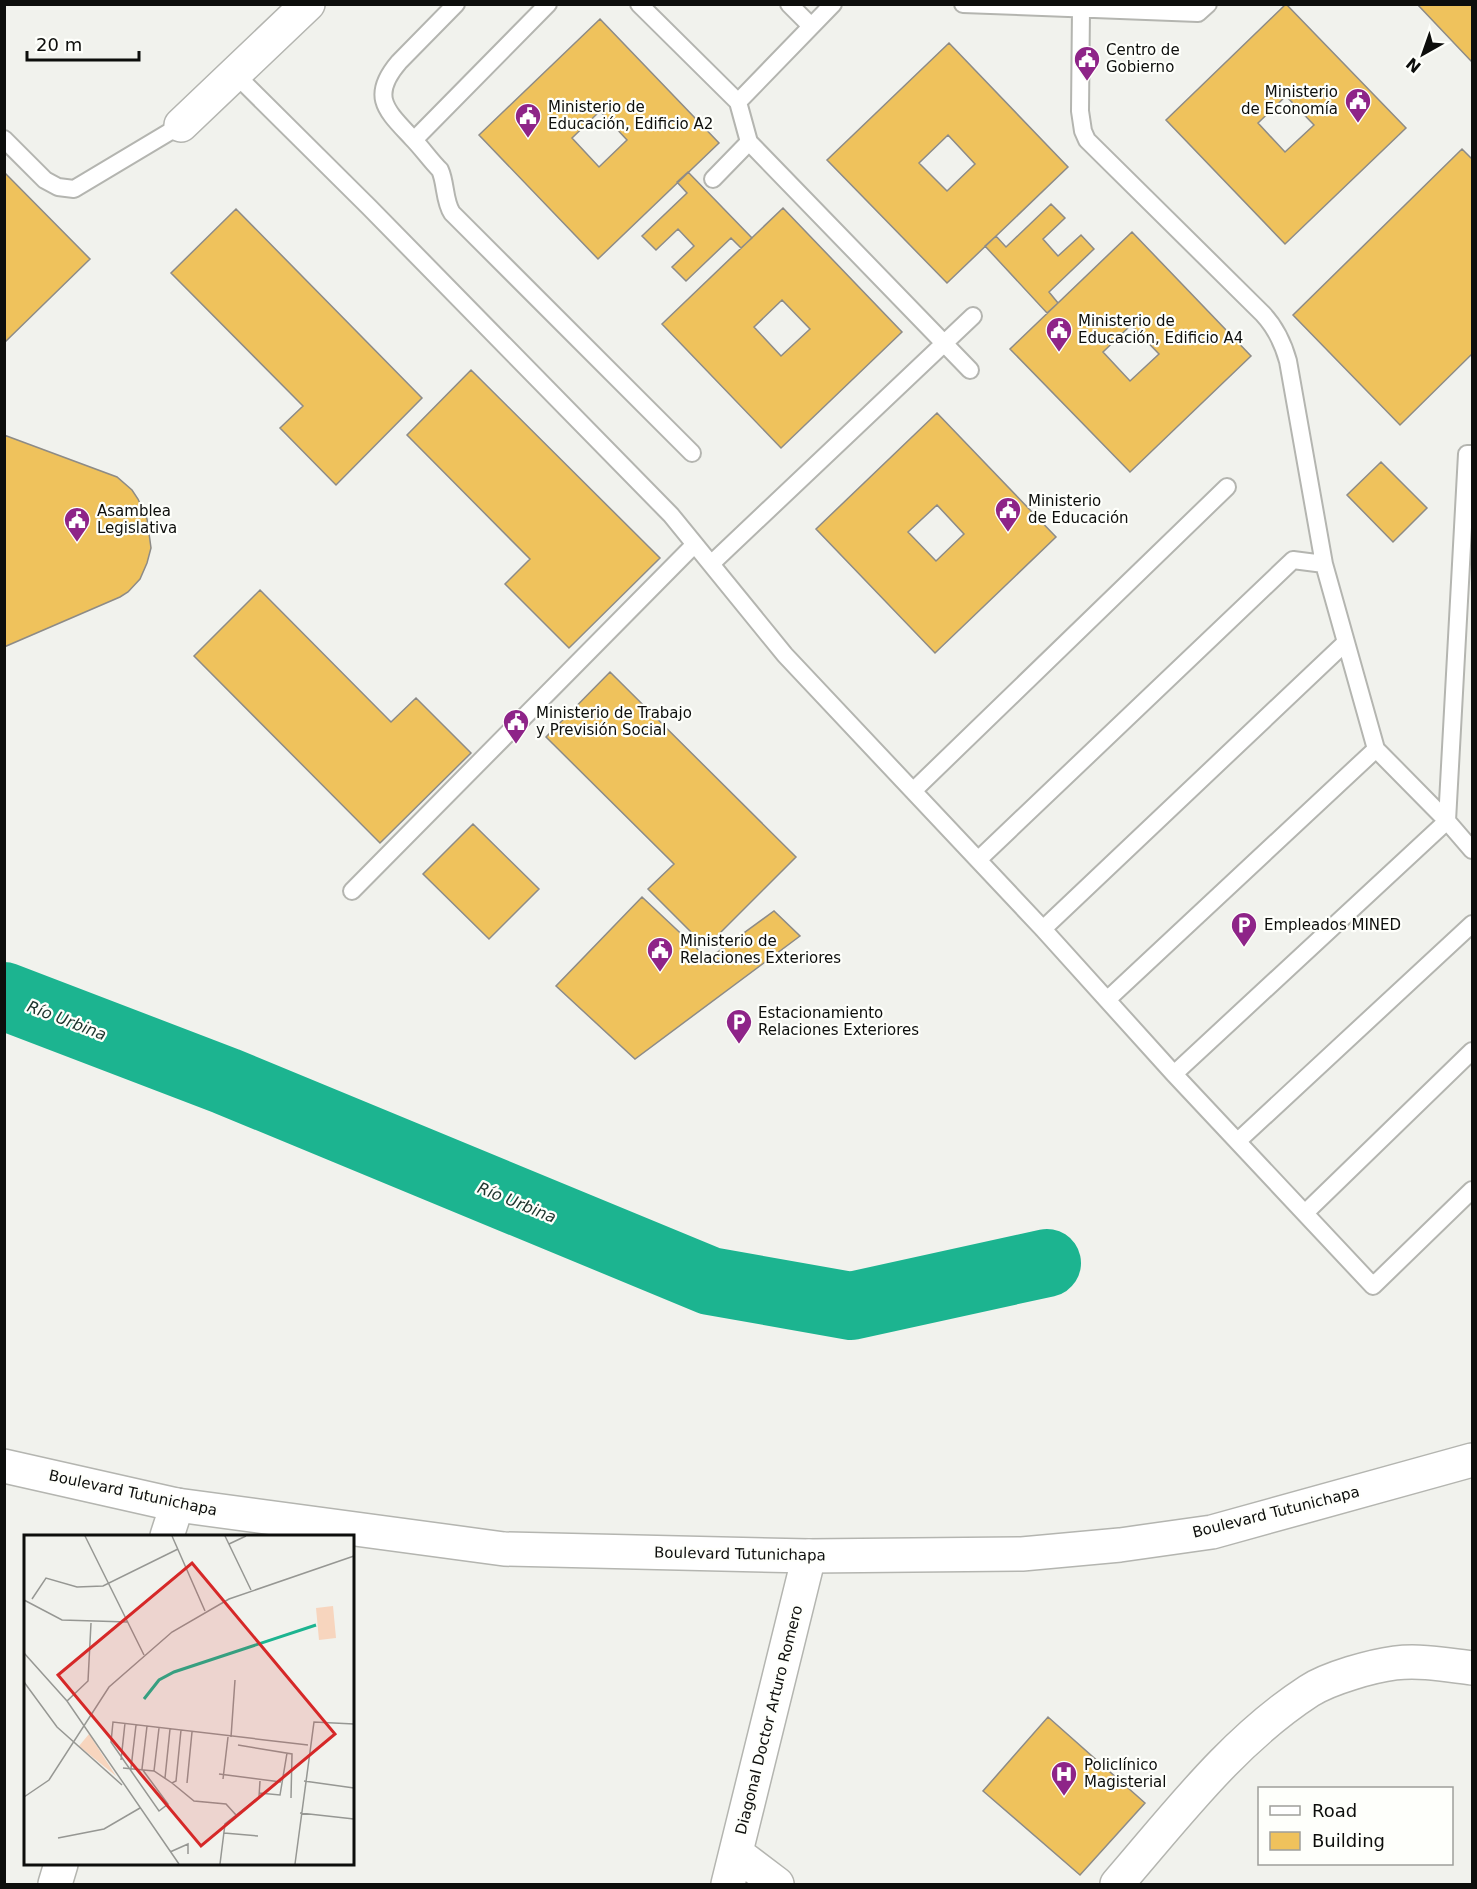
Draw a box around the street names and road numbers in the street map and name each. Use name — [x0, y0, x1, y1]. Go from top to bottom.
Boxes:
street label: Boulevard Tutunichapa — [47, 1466, 219, 1520]
street label: Boulevard Tutunichapa — [1190, 1482, 1362, 1542]
street label: Boulevard Tutunichapa — [654, 1544, 826, 1564]
street label: Diagonal Doctor Arturo Romero — [732, 1604, 806, 1836]

